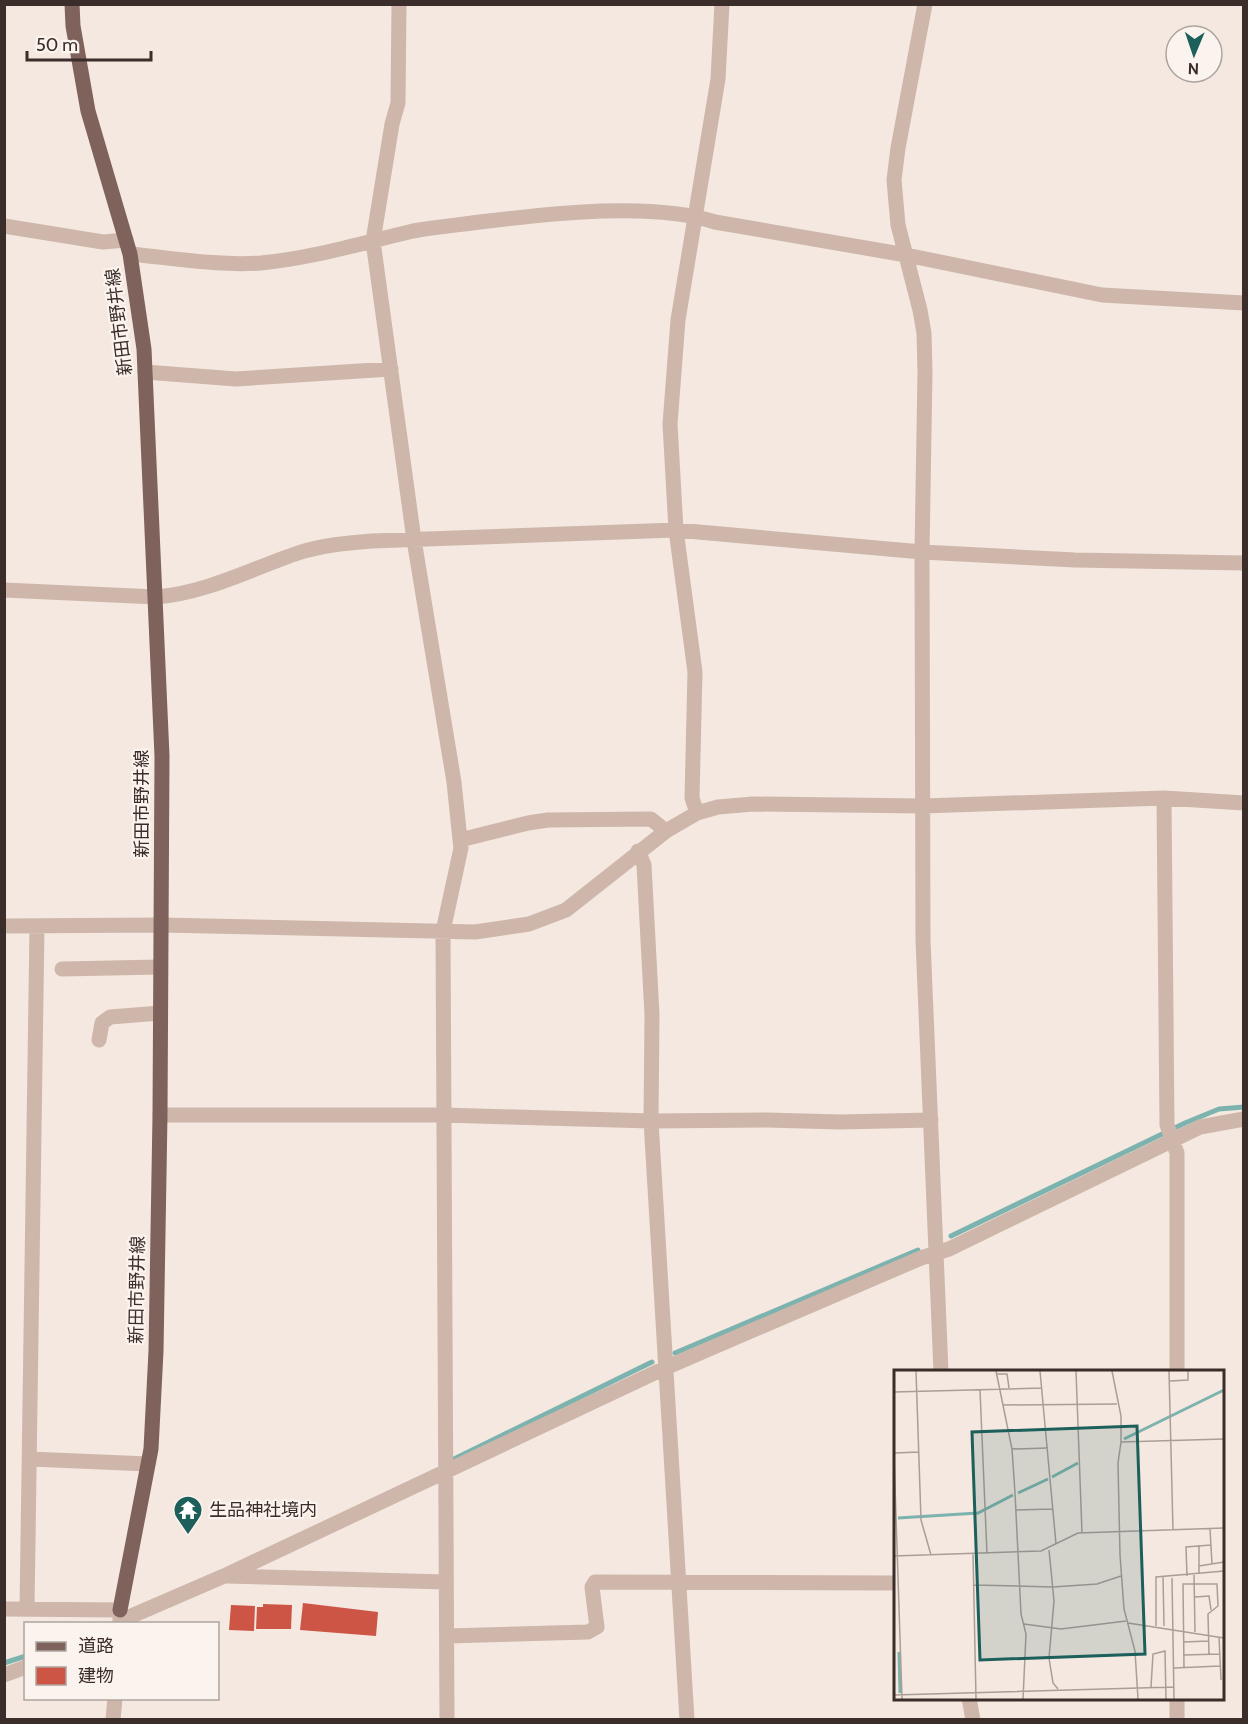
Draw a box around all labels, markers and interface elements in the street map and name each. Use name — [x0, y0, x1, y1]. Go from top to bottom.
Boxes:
scale bar — [27, 24, 152, 62]
north arrow — [1164, 24, 1224, 84]
text: 50 m — [36, 34, 78, 56]
text: N — [1188, 59, 1199, 78]
street label: 新田市野井線 — [102, 267, 136, 377]
street label: 新田市野井線 — [131, 750, 153, 858]
street label: 新田市野井線 — [125, 1236, 149, 1344]
inset map — [894, 1370, 1224, 1700]
temple icon: 生品神社境内 — [172, 1494, 204, 1536]
place label: 生品神社境内 — [209, 1499, 317, 1521]
legend — [24, 1622, 219, 1700]
text: 道路 — [78, 1635, 114, 1657]
text: 建物 — [78, 1665, 114, 1687]

